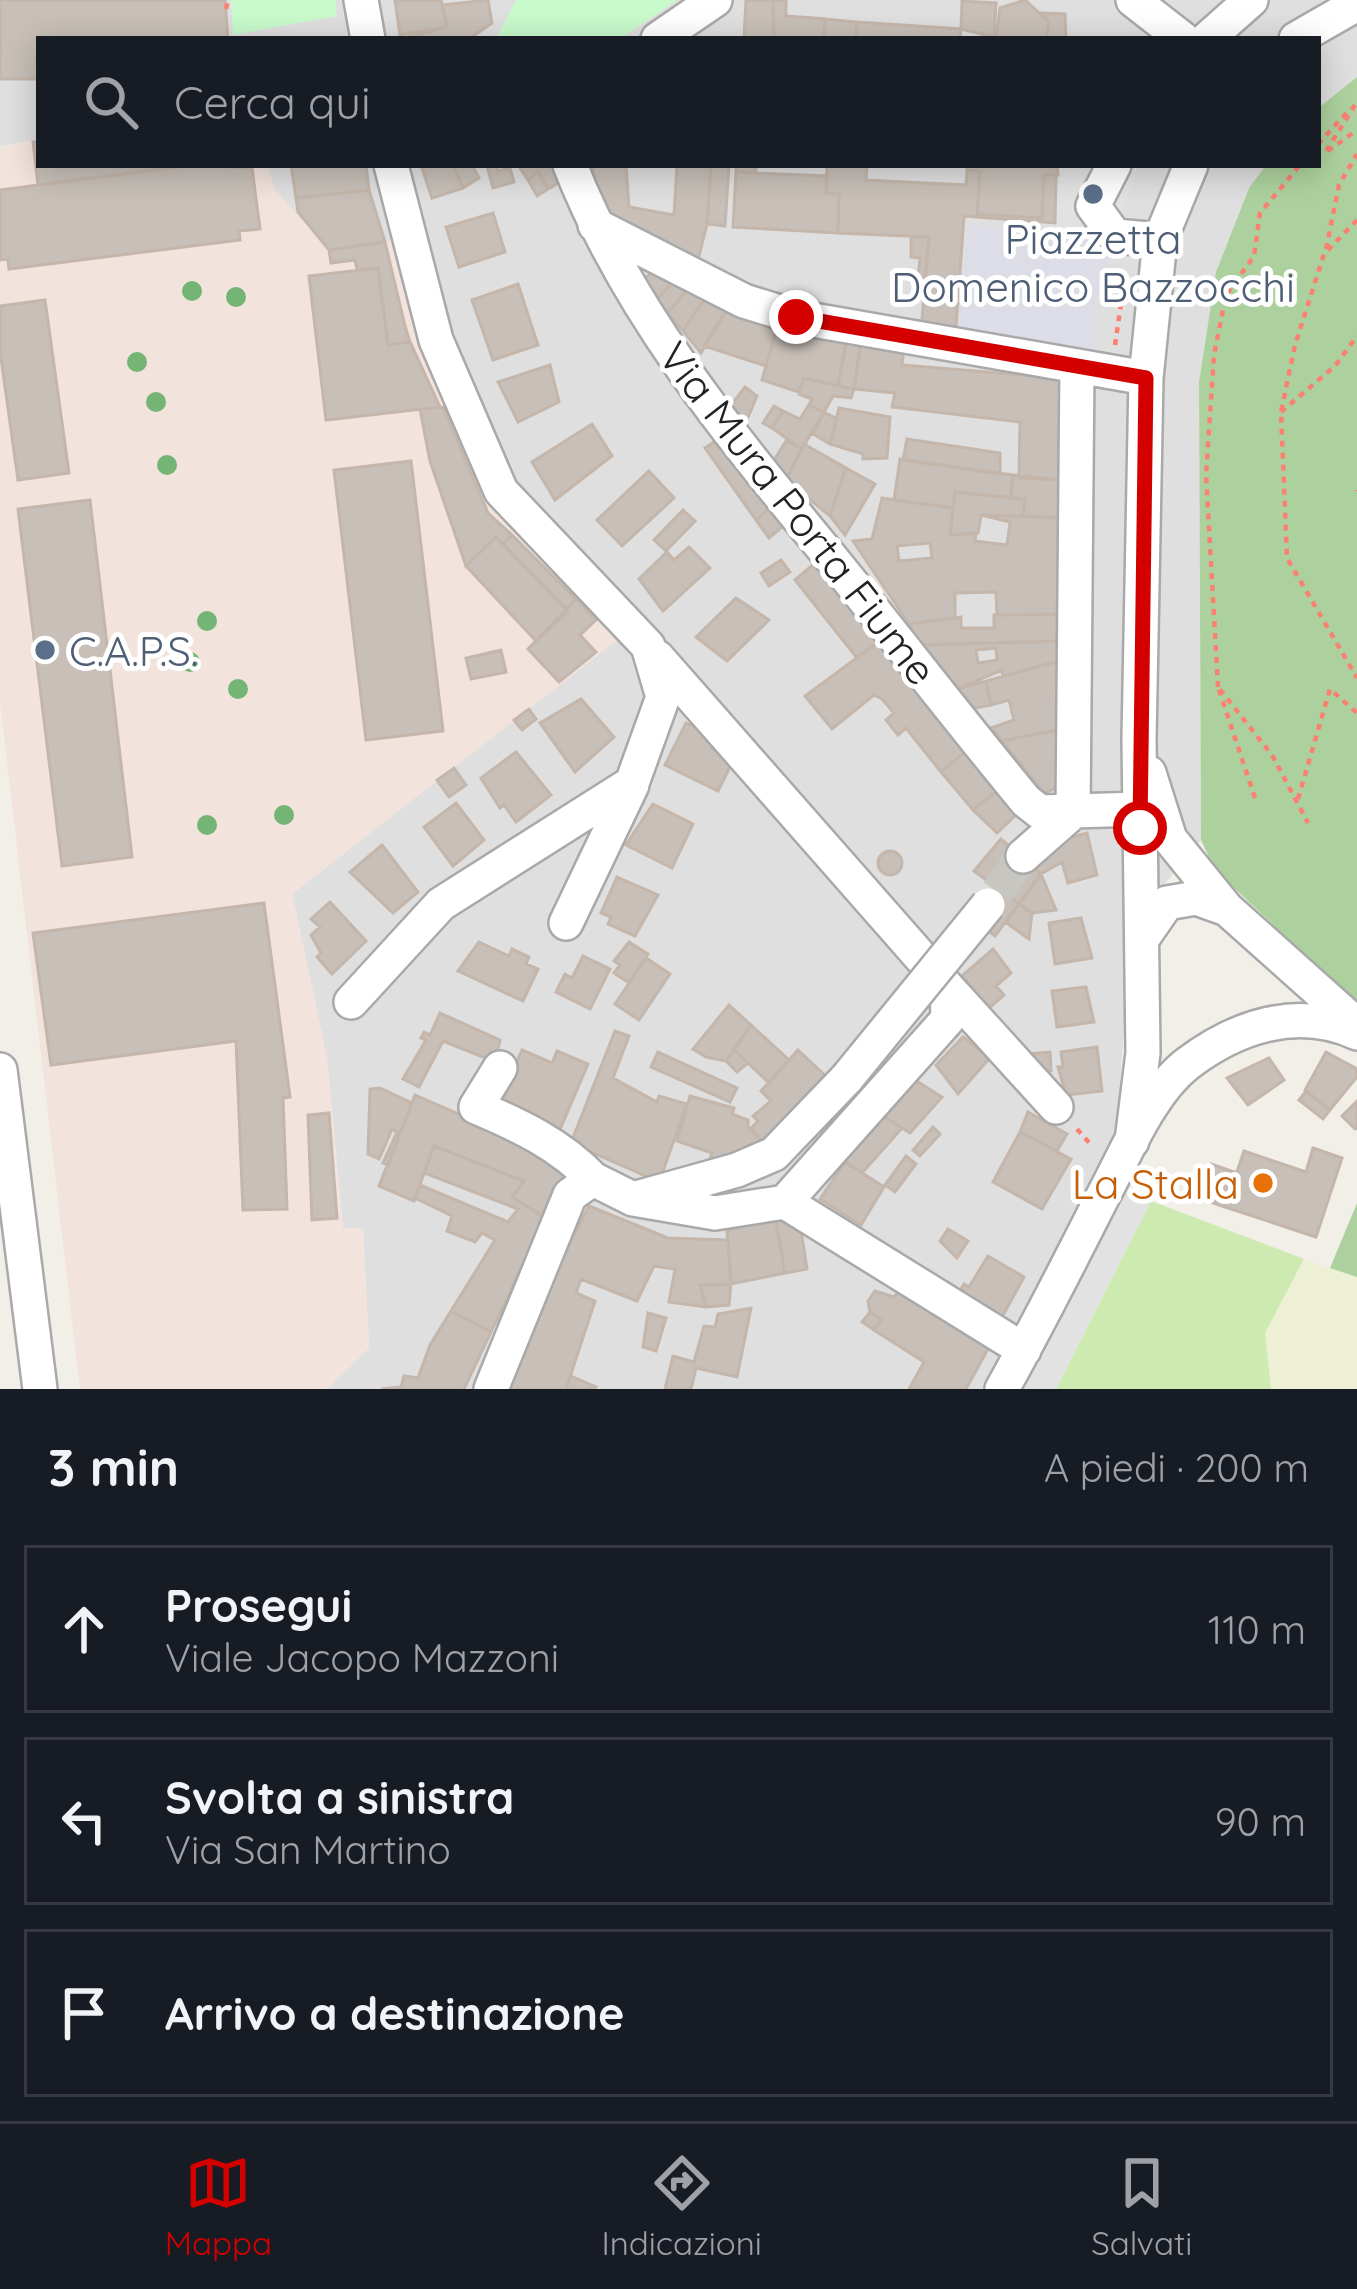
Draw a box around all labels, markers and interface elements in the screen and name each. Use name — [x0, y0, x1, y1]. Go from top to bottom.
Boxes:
search box — [36, 36, 1321, 168]
icon: search — [78, 69, 144, 135]
text: Cerca qui — [174, 74, 371, 130]
marker: Piazzetta Domenico Bazzocchi — [1080, 181, 1106, 207]
place label: Piazzetta Domenico Bazzocchi — [891, 212, 1295, 313]
route end — [769, 290, 823, 344]
street label: Via Mura Porta Fiume — [648, 331, 948, 695]
place label: C.A.P.S. — [69, 624, 198, 677]
marker: C.A.P.S. — [32, 637, 58, 663]
route start — [1113, 801, 1167, 855]
place label: La Stalla — [1072, 1157, 1239, 1210]
marker: La Stalla — [1250, 1170, 1276, 1196]
text: 3 min — [48, 1435, 179, 1499]
text: A piedi · 200 m — [1044, 1443, 1309, 1492]
text: Prosegui — [165, 1577, 352, 1633]
icon: ahead — [51, 1596, 117, 1662]
text: 110 m — [1208, 1605, 1306, 1654]
text: Viale Jacopo Mazzoni — [165, 1633, 559, 1682]
text: Svolta a sinistra — [165, 1769, 514, 1825]
icon: left — [51, 1788, 117, 1854]
text: 90 m — [1215, 1797, 1306, 1846]
text: Via San Martino — [165, 1825, 451, 1874]
icon: arrive — [51, 1980, 117, 2046]
text: Arrivo a destinazione — [165, 1985, 625, 2041]
tab: Mappa — [165, 2150, 272, 2263]
tab: Indicazioni — [601, 2150, 762, 2263]
tab: Salvati — [1091, 2150, 1192, 2263]

